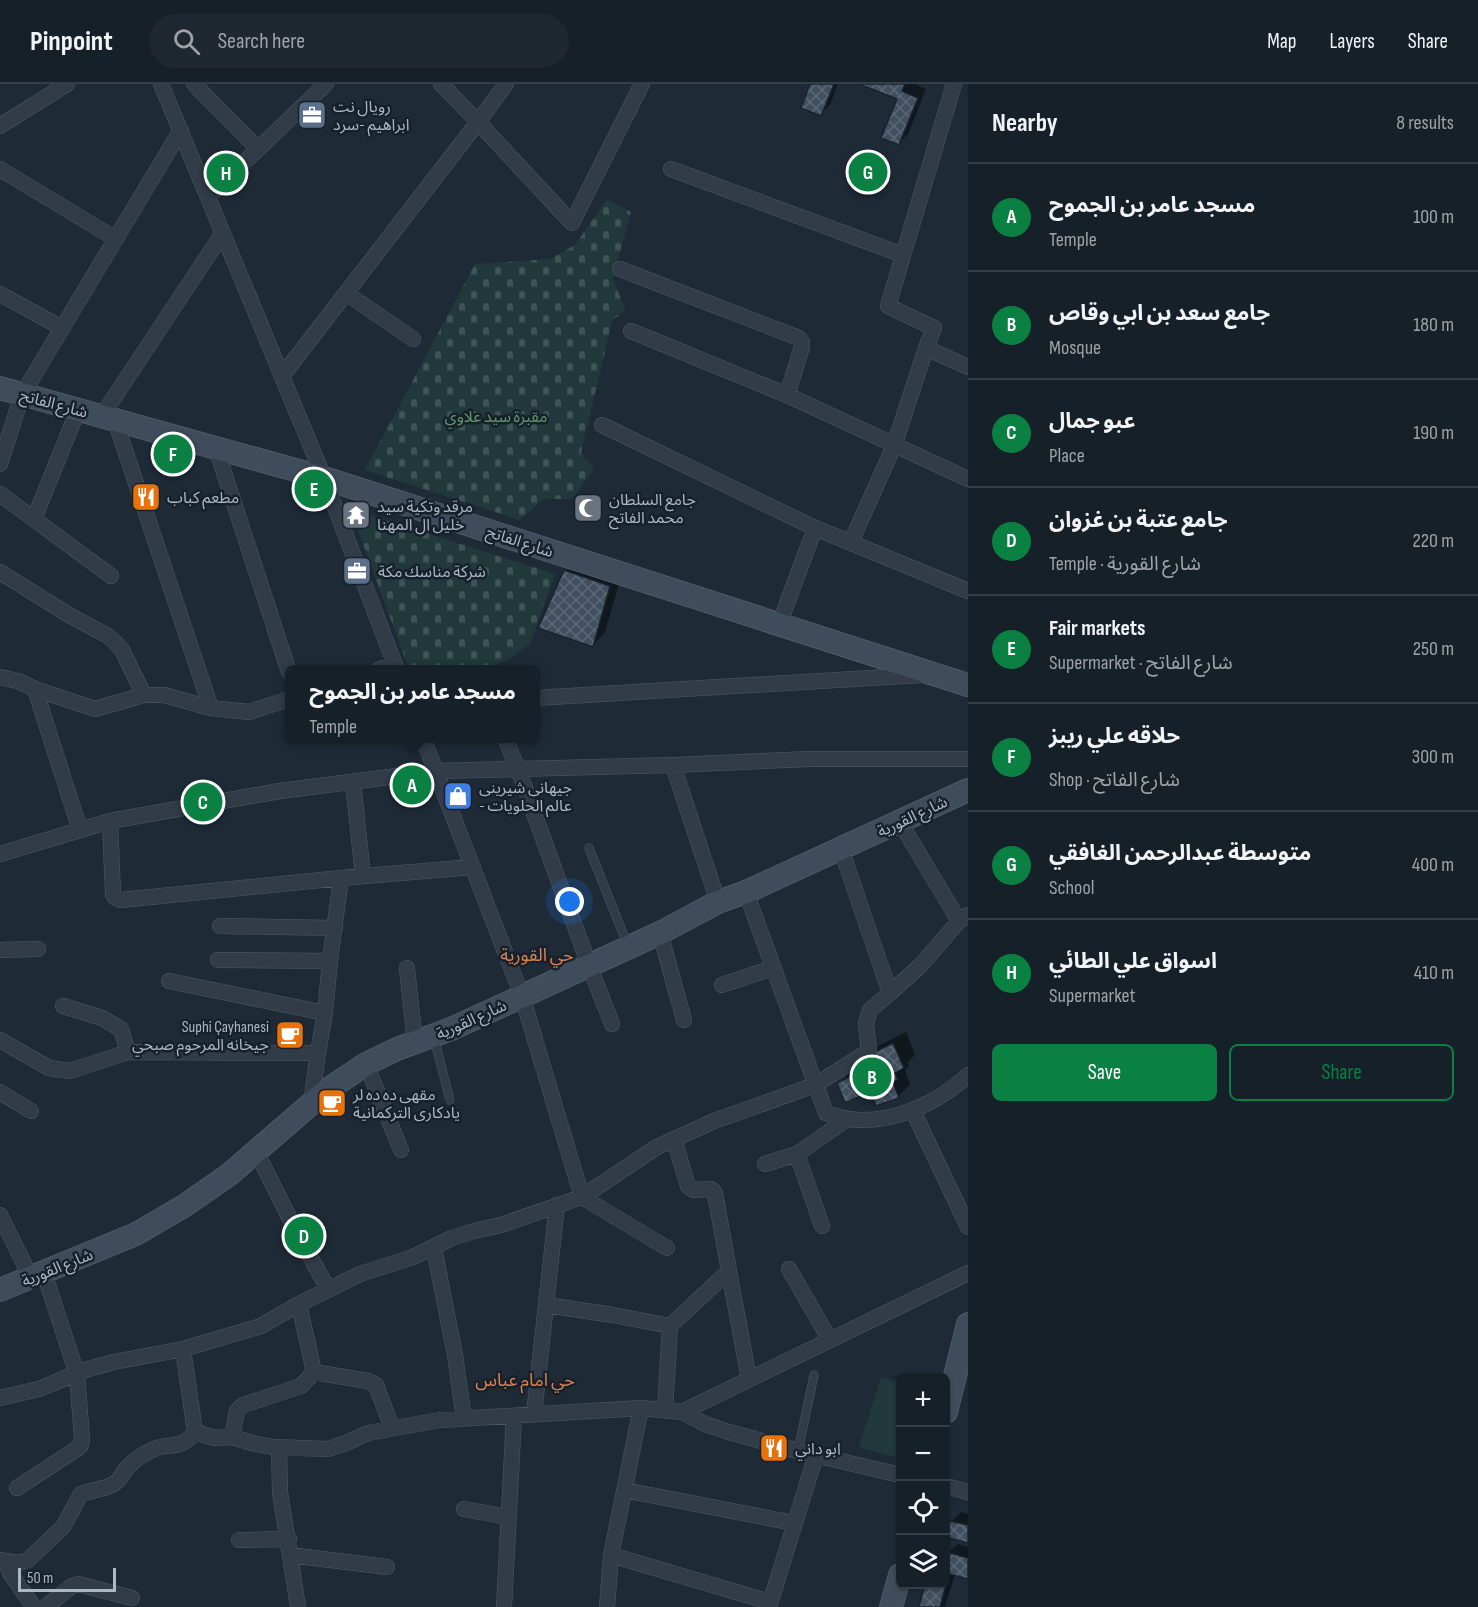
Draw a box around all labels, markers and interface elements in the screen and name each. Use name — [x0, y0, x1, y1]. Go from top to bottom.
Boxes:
search box — [149, 14, 569, 68]
text: Pinpoint — [30, 25, 113, 58]
icon: search — [170, 25, 203, 58]
text: Search here — [218, 28, 305, 55]
text: Map — [1267, 29, 1296, 54]
text: Layers — [1329, 29, 1375, 54]
text: Share — [1408, 29, 1448, 54]
place label: رويال نت ابراهيم -سرد — [333, 98, 409, 137]
office icon: رويال نت ابراهيم -سرد — [296, 99, 328, 131]
text: Nearby — [992, 108, 1058, 139]
text: 8 results — [1396, 111, 1454, 135]
pin: H — [206, 150, 246, 196]
pin: G — [848, 150, 888, 194]
text: مسجد عامر بن الجموح — [1049, 192, 1255, 219]
text: A — [1007, 205, 1016, 229]
text: 100 m — [1413, 205, 1454, 229]
text: Temple — [1049, 228, 1097, 252]
text: جامع سعد بن ابي وقاص — [1049, 300, 1270, 327]
text: B — [1007, 313, 1016, 337]
text: 180 m — [1413, 313, 1454, 337]
text: Mosque — [1049, 336, 1101, 360]
street label: شارع الفاتح — [17, 386, 90, 425]
park label: مقبرة سيد علاوي — [444, 408, 548, 429]
text: عبو جمال — [1049, 408, 1136, 435]
text: C — [1006, 421, 1017, 445]
text: 190 m — [1413, 421, 1454, 445]
pin: F — [154, 432, 192, 476]
text: Place — [1049, 444, 1085, 468]
pin: E — [294, 466, 334, 512]
restaurant icon: مطعم كباب — [130, 481, 162, 513]
place label: مطعم كباب — [167, 489, 239, 510]
place label: جامع السلطان محمد الفاتح — [609, 491, 696, 530]
mosque icon: جامع السلطان محمد الفاتح — [572, 492, 604, 524]
place label: مرقد وتكية سيد خليل ال المهنا — [377, 498, 473, 535]
temple icon: مرقد وتكية سيد خليل ال المهنا — [340, 499, 372, 531]
text: جامع عتبة بن غزوان — [1049, 507, 1228, 534]
street label: شارع الفاتح — [483, 523, 555, 564]
text: D — [1006, 529, 1017, 553]
text: 220 m — [1413, 529, 1454, 553]
text: Temple · شارع القورية — [1049, 552, 1201, 576]
office icon: شركة مناسك مكة — [341, 555, 373, 587]
place label: شركة مناسك مكة — [378, 563, 486, 582]
text: Fair markets — [1049, 615, 1145, 642]
text: E — [1007, 637, 1016, 661]
text: 250 m — [1413, 637, 1454, 661]
text: Supermarket · شارع الفاتح — [1049, 651, 1233, 675]
popup — [285, 665, 540, 743]
text: مسجد عامر بن الجموح — [309, 679, 516, 706]
text: Temple — [309, 715, 357, 739]
text: حلاقه علي ريبز — [1049, 723, 1180, 750]
text: F — [1007, 745, 1016, 769]
text: 300 m — [1412, 745, 1454, 769]
pin: A — [392, 762, 432, 808]
text: Shop · شارع الفاتح — [1049, 768, 1180, 792]
place label: جیهانی شیرینی - عالم الحلويات — [479, 779, 572, 818]
pin: C — [184, 780, 222, 824]
shop icon: جیهانی شیرینی - عالم الحلويات — [442, 780, 474, 812]
street label: شارع القورية — [875, 793, 952, 844]
text: متوسطة عبدالرحمن الغافقي — [1049, 840, 1311, 867]
text: G — [1006, 853, 1017, 877]
text: 400 m — [1412, 853, 1454, 877]
text: School — [1049, 876, 1094, 900]
your location — [555, 887, 584, 916]
district label: حي القورية — [500, 945, 574, 968]
text: اسواق علي الطائي — [1049, 948, 1217, 975]
text: H — [1006, 961, 1017, 985]
text: 410 m — [1414, 961, 1454, 985]
text: Supermarket — [1049, 984, 1136, 1008]
street label: شارع القورية — [433, 996, 511, 1046]
place label: Suphi Çayhanesi جيخانه المرحوم صبحي — [132, 1018, 269, 1057]
cafe icon: Suphi Çayhanesi جيخانه المرحوم صبحي — [274, 1019, 306, 1051]
button: Save — [992, 1044, 1217, 1101]
button: Share — [1229, 1044, 1454, 1101]
pin: B — [852, 1054, 892, 1100]
place label: مقهى ده ده لر يادكارى التركمانية — [352, 1086, 460, 1123]
cafe icon: مقهى ده ده لر يادكارى التركمانية — [316, 1087, 348, 1119]
pin: D — [284, 1214, 324, 1258]
street label: شارع القورية — [19, 1246, 97, 1293]
district label: حي امام عباس — [475, 1370, 575, 1394]
map controls — [896, 1373, 950, 1589]
button: + — [896, 1373, 950, 1427]
button: − — [896, 1427, 950, 1481]
restaurant icon: ابو داني — [758, 1432, 790, 1464]
place label: ابو داني — [795, 1440, 841, 1461]
button: locate — [896, 1481, 950, 1535]
button: layers — [896, 1535, 950, 1589]
scale bar — [18, 1565, 116, 1592]
text: 50 m — [27, 1569, 53, 1588]

